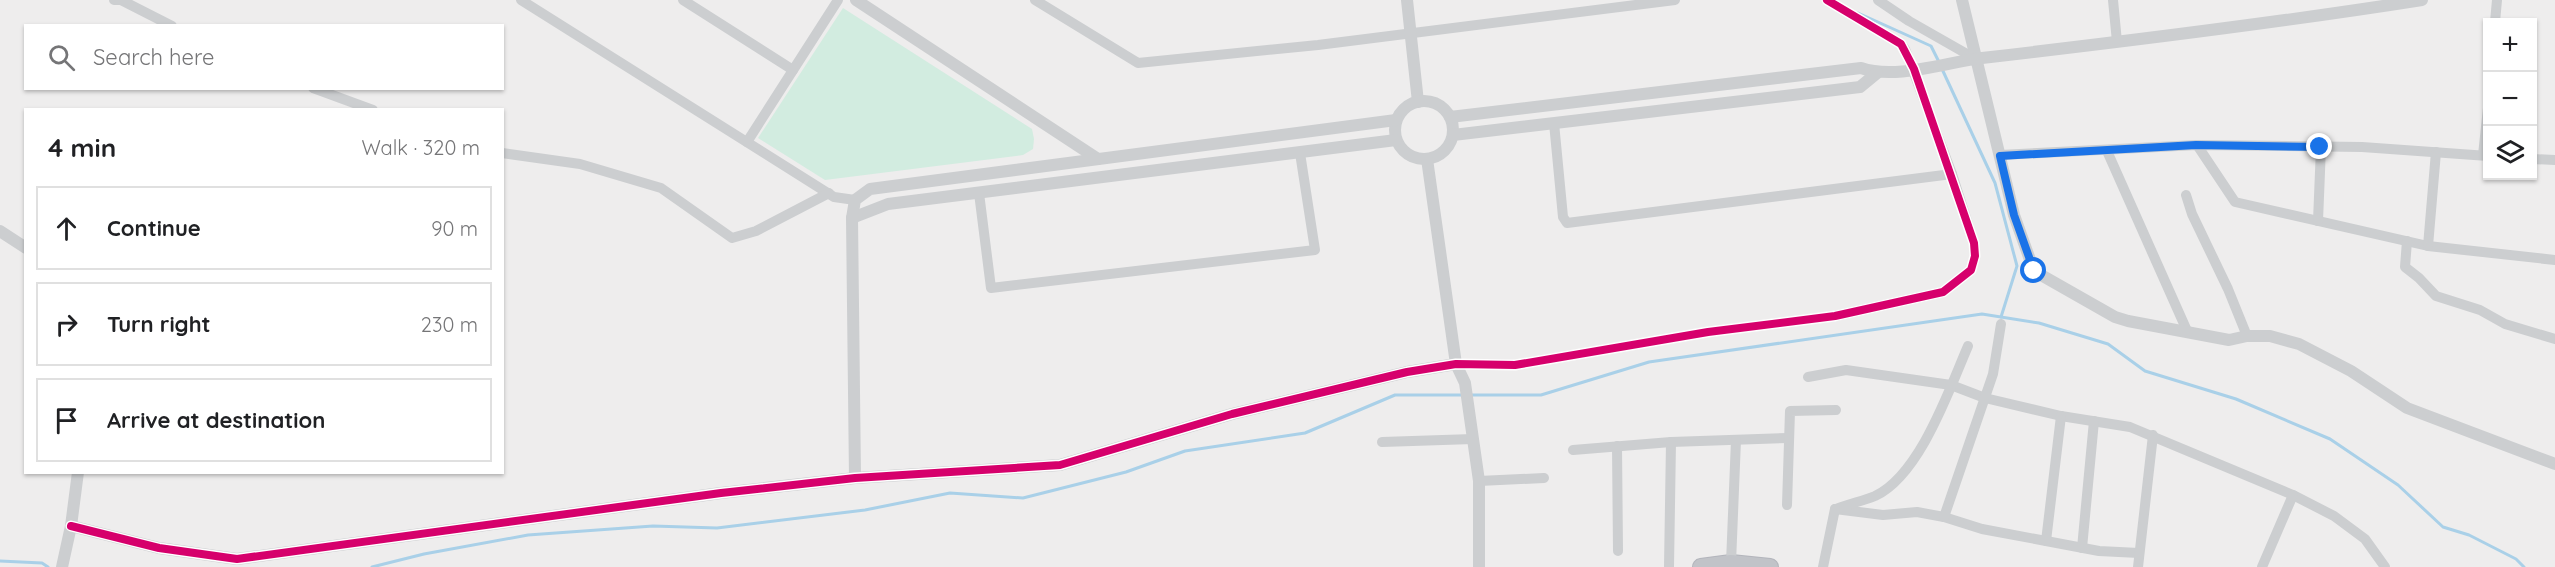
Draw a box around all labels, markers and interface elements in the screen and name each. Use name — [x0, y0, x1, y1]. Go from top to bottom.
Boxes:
map controls — [2483, 18, 2537, 180]
button: + — [2483, 18, 2537, 72]
search box — [24, 24, 504, 90]
icon: search — [45, 41, 78, 74]
text: Search here — [93, 43, 214, 71]
button: − — [2483, 72, 2537, 126]
button: layers — [2483, 126, 2537, 180]
text: 4 min — [48, 131, 116, 164]
route end — [2306, 133, 2332, 159]
text: Walk · 320 m — [361, 135, 480, 160]
icon: ahead — [50, 212, 83, 245]
text: Continue — [107, 214, 201, 242]
text: 90 m — [431, 216, 478, 241]
route start — [2020, 257, 2046, 283]
icon: right — [50, 308, 83, 341]
text: Turn right — [107, 310, 211, 338]
text: 230 m — [421, 312, 478, 337]
icon: arrive — [50, 404, 83, 437]
text: Arrive at destination — [107, 406, 325, 434]

